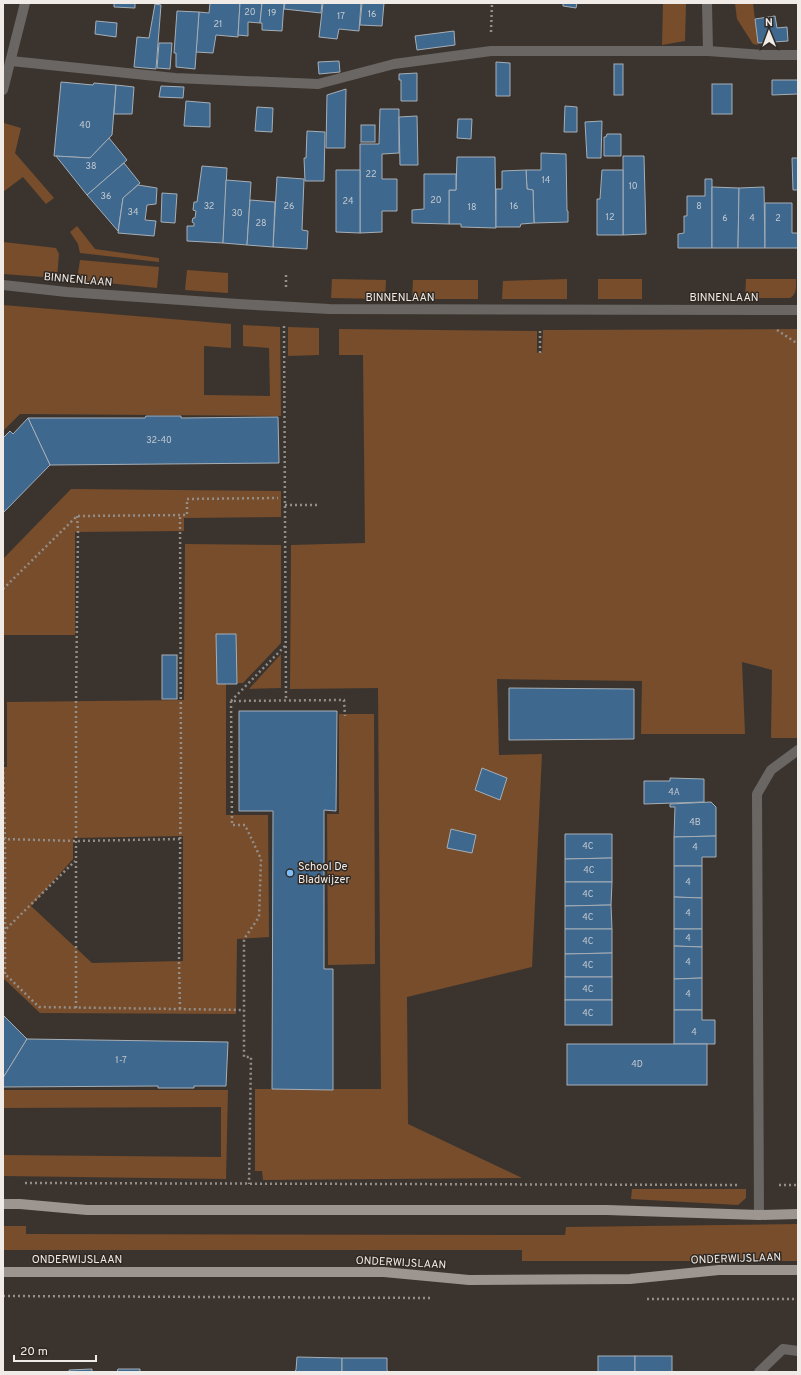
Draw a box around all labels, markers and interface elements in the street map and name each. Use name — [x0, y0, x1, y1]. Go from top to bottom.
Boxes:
house number: 20 — [244, 7, 256, 18]
house number: 19 — [268, 8, 276, 19]
house number: 16 — [368, 9, 376, 20]
house number: 17 — [337, 11, 345, 22]
north arrow — [749, 12, 789, 52]
text: N — [765, 16, 773, 30]
house number: 21 — [214, 19, 222, 30]
house number: 40 — [79, 120, 91, 131]
house number: 38 — [86, 161, 96, 172]
house number: 22 — [365, 169, 377, 180]
house number: 14 — [542, 175, 551, 186]
house number: 10 — [628, 181, 638, 192]
house number: 36 — [101, 191, 111, 202]
house number: 20 — [430, 195, 442, 206]
house number: 24 — [342, 196, 354, 207]
house number: 32 — [204, 201, 214, 212]
house number: 26 — [284, 201, 294, 212]
house number: 16 — [510, 201, 518, 212]
house number: 8 — [696, 201, 702, 212]
house number: 18 — [468, 202, 476, 213]
house number: 34 — [127, 207, 139, 218]
house number: 30 — [231, 208, 243, 219]
house number: 12 — [606, 212, 614, 223]
house number: 6 — [722, 213, 728, 224]
house number: 4 — [749, 213, 755, 224]
house number: 2 — [775, 213, 781, 224]
house number: 28 — [255, 218, 267, 229]
street label: BINNENLAAN — [43, 270, 113, 290]
street label: BINNENLAAN — [366, 291, 434, 305]
street label: BINNENLAAN — [690, 291, 758, 305]
house number: 32-40 — [146, 435, 172, 446]
house number: 4A — [668, 787, 680, 798]
house number: 4B — [689, 817, 701, 828]
house number: 4C — [582, 841, 594, 852]
house number: 4 — [692, 842, 698, 853]
place label: School De Bladwijzer — [298, 860, 350, 887]
house number: 4C — [583, 865, 595, 876]
marker: School De Bladwijzer — [285, 868, 295, 878]
house number: 4 — [685, 877, 691, 888]
house number: 4C — [582, 889, 594, 900]
house number: 4 — [685, 908, 691, 919]
house number: 4C — [582, 912, 594, 923]
house number: 4 — [685, 933, 691, 944]
house number: 4C — [582, 936, 594, 947]
house number: 4 — [685, 957, 691, 968]
house number: 4C — [582, 960, 594, 971]
house number: 4C — [582, 984, 594, 995]
house number: 4 — [685, 989, 691, 1000]
house number: 4C — [582, 1008, 594, 1019]
house number: 4 — [691, 1027, 697, 1038]
house number: 1-7 — [115, 1055, 127, 1066]
house number: 4D — [631, 1059, 643, 1070]
street label: ONDERWIJSLAAN — [690, 1250, 782, 1268]
street label: ONDERWIJSLAAN — [32, 1253, 122, 1267]
street label: ONDERWIJSLAAN — [355, 1254, 447, 1272]
scale bar — [14, 1337, 96, 1363]
text: 20 m — [20, 1344, 48, 1360]

